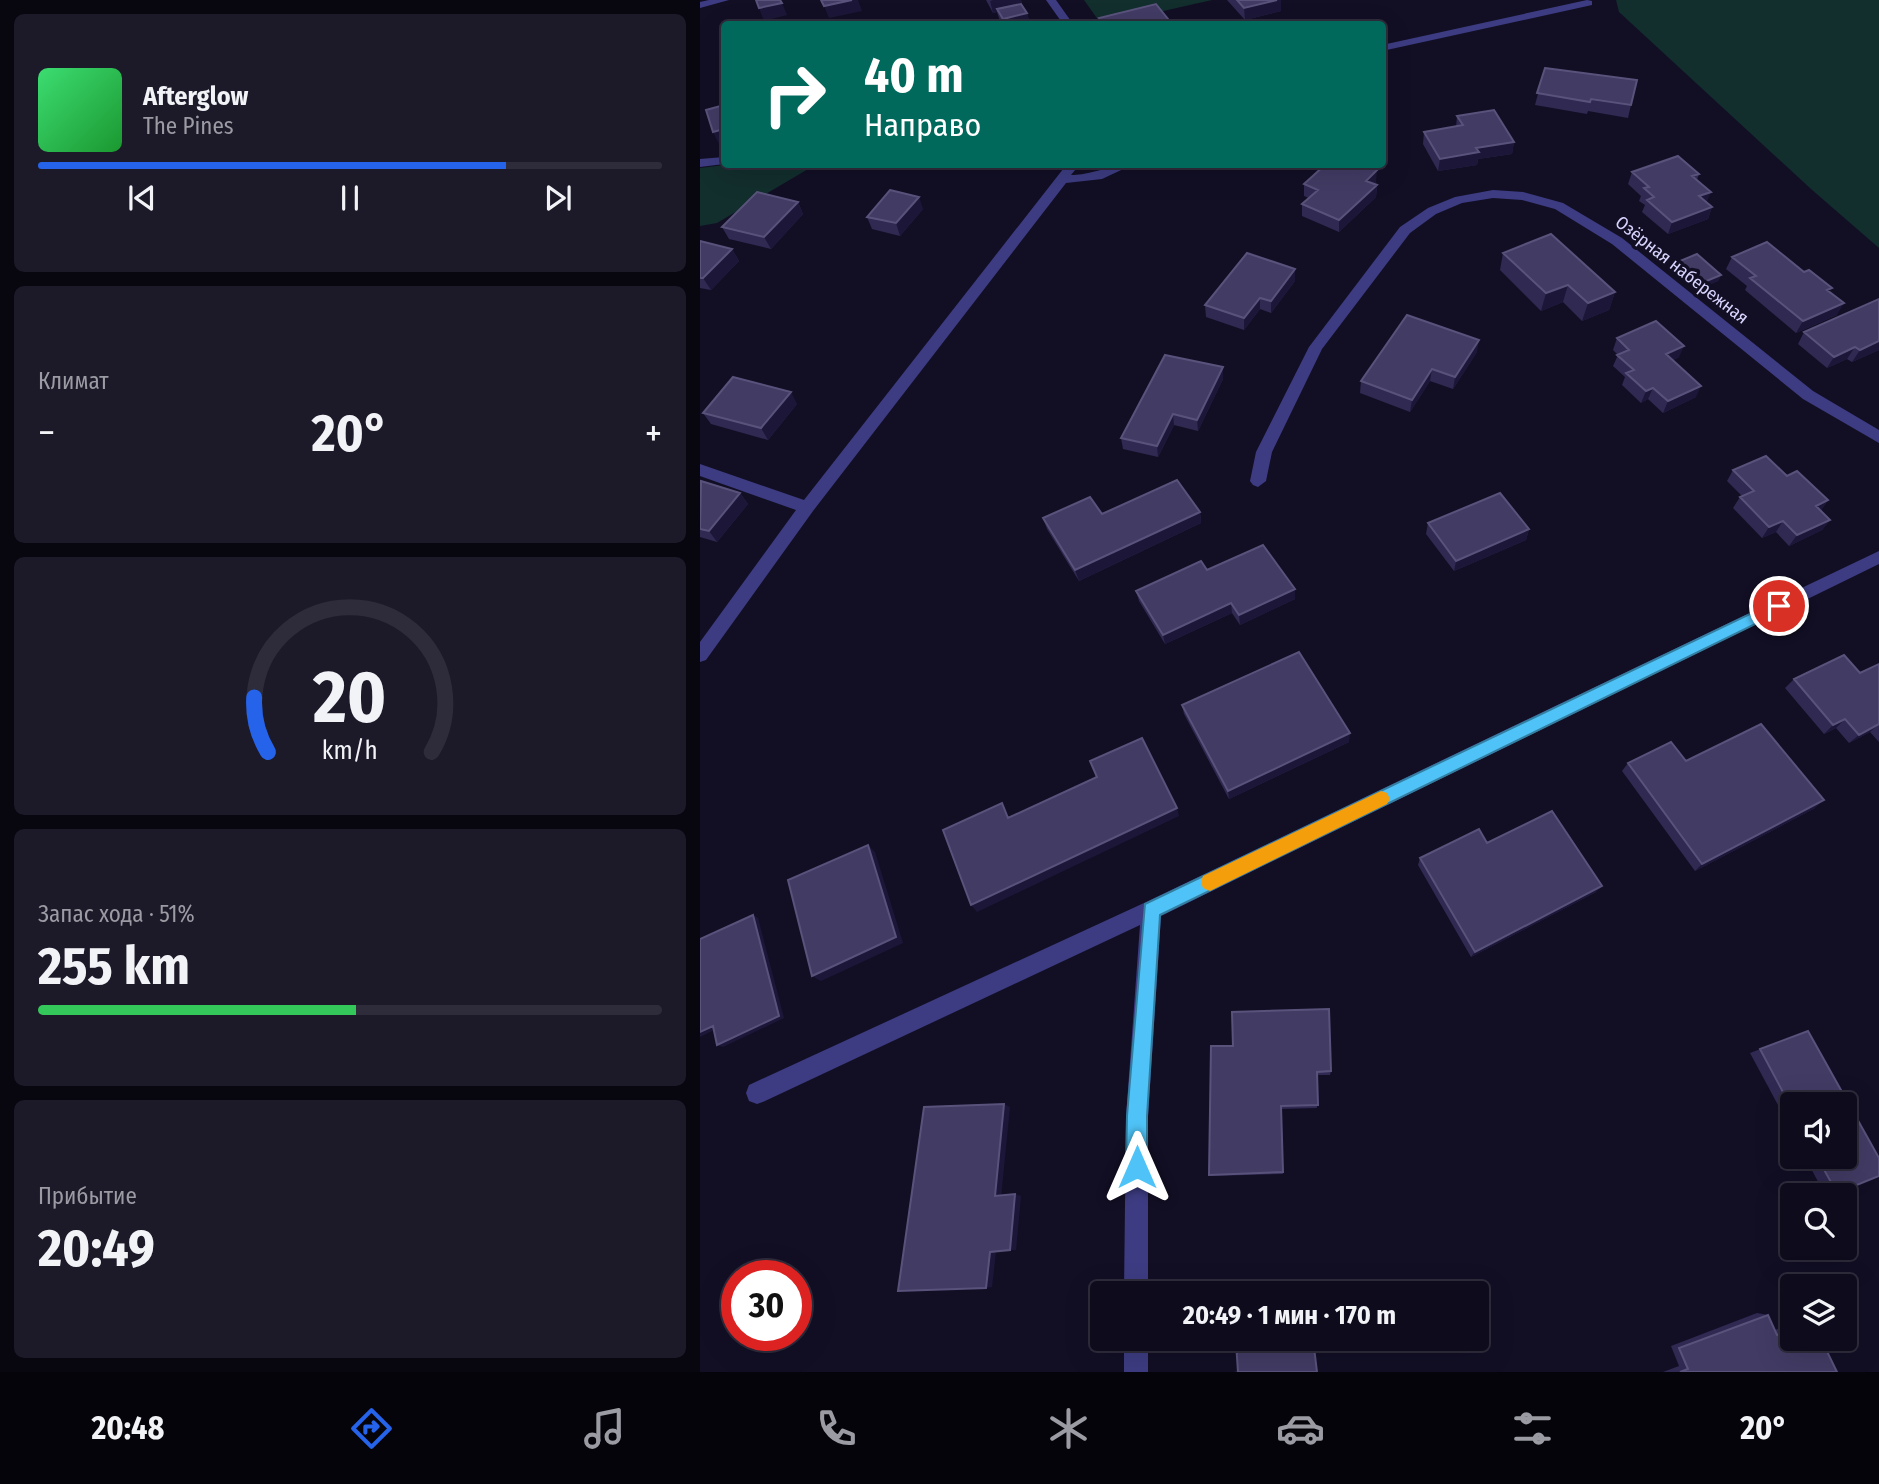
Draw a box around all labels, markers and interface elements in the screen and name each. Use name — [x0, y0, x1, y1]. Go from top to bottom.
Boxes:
text: 40 m — [864, 46, 964, 105]
icon: right — [749, 49, 840, 140]
text: Afterglow — [143, 81, 248, 112]
text: Направо — [864, 106, 981, 144]
text: The Pines — [143, 112, 234, 140]
icon: previous — [123, 179, 161, 217]
icon: pause — [331, 179, 369, 217]
icon: next — [539, 179, 577, 217]
street label: Озёрная набережная — [1611, 211, 1753, 329]
text: Климат — [38, 367, 109, 395]
text: 20° — [312, 402, 388, 465]
text: − — [38, 410, 55, 456]
text: + — [645, 410, 662, 456]
pin — [1749, 576, 1809, 636]
icon: arrive — [1760, 587, 1798, 625]
text: 20 — [312, 654, 387, 741]
text: km/h — [322, 736, 378, 766]
text: Запас хода · 51% — [38, 900, 195, 928]
text: 255 km — [38, 935, 190, 998]
map controls — [1780, 1092, 1857, 1351]
button: sound — [1780, 1092, 1857, 1169]
position arrow — [1100, 1130, 1174, 1204]
text: Прибытие — [38, 1182, 137, 1210]
button: search — [1780, 1183, 1857, 1260]
text: 20:49 — [38, 1217, 155, 1280]
speed limit sign: 30 — [721, 1260, 812, 1351]
button: layers — [1780, 1274, 1857, 1351]
text: 20:49 · 1 мин · 170 m — [1183, 1300, 1396, 1331]
icon: directions — [347, 1404, 396, 1453]
icon: music — [580, 1404, 629, 1453]
icon: phone — [812, 1404, 861, 1453]
icon: climate — [1044, 1404, 1093, 1453]
icon: car — [1276, 1404, 1325, 1453]
icon: filters — [1508, 1404, 1557, 1453]
text: 20:48 — [92, 1409, 164, 1447]
text: 20° — [1740, 1409, 1787, 1447]

